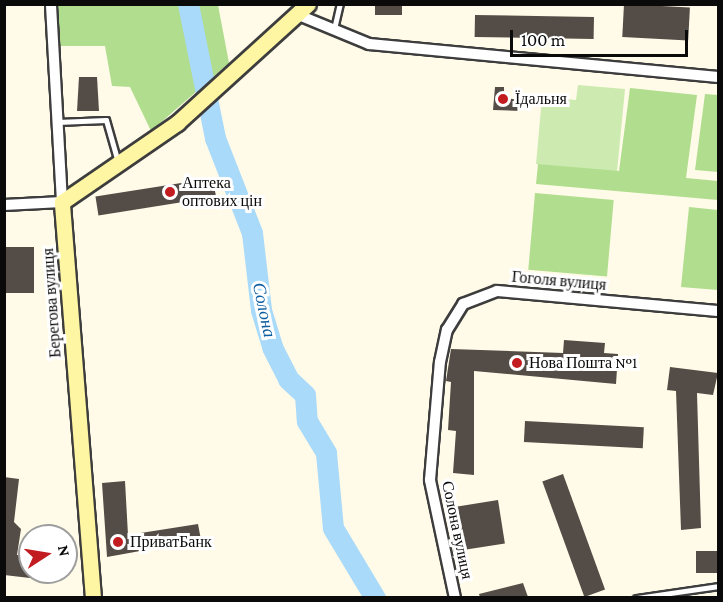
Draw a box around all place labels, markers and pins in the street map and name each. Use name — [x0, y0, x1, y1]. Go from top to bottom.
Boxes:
place label: Їдальня — [515, 89, 567, 109]
marker: Їдальня — [496, 92, 510, 106]
place label: Аптека оптових цін — [182, 173, 262, 211]
marker: Аптека оптових цін — [163, 185, 177, 199]
place label: Нова Пошта №1 — [529, 353, 637, 373]
marker: Нова Пошта №1 — [510, 356, 524, 370]
place label: ПриватБанк — [130, 532, 212, 552]
marker: ПриватБанк — [111, 535, 125, 549]

